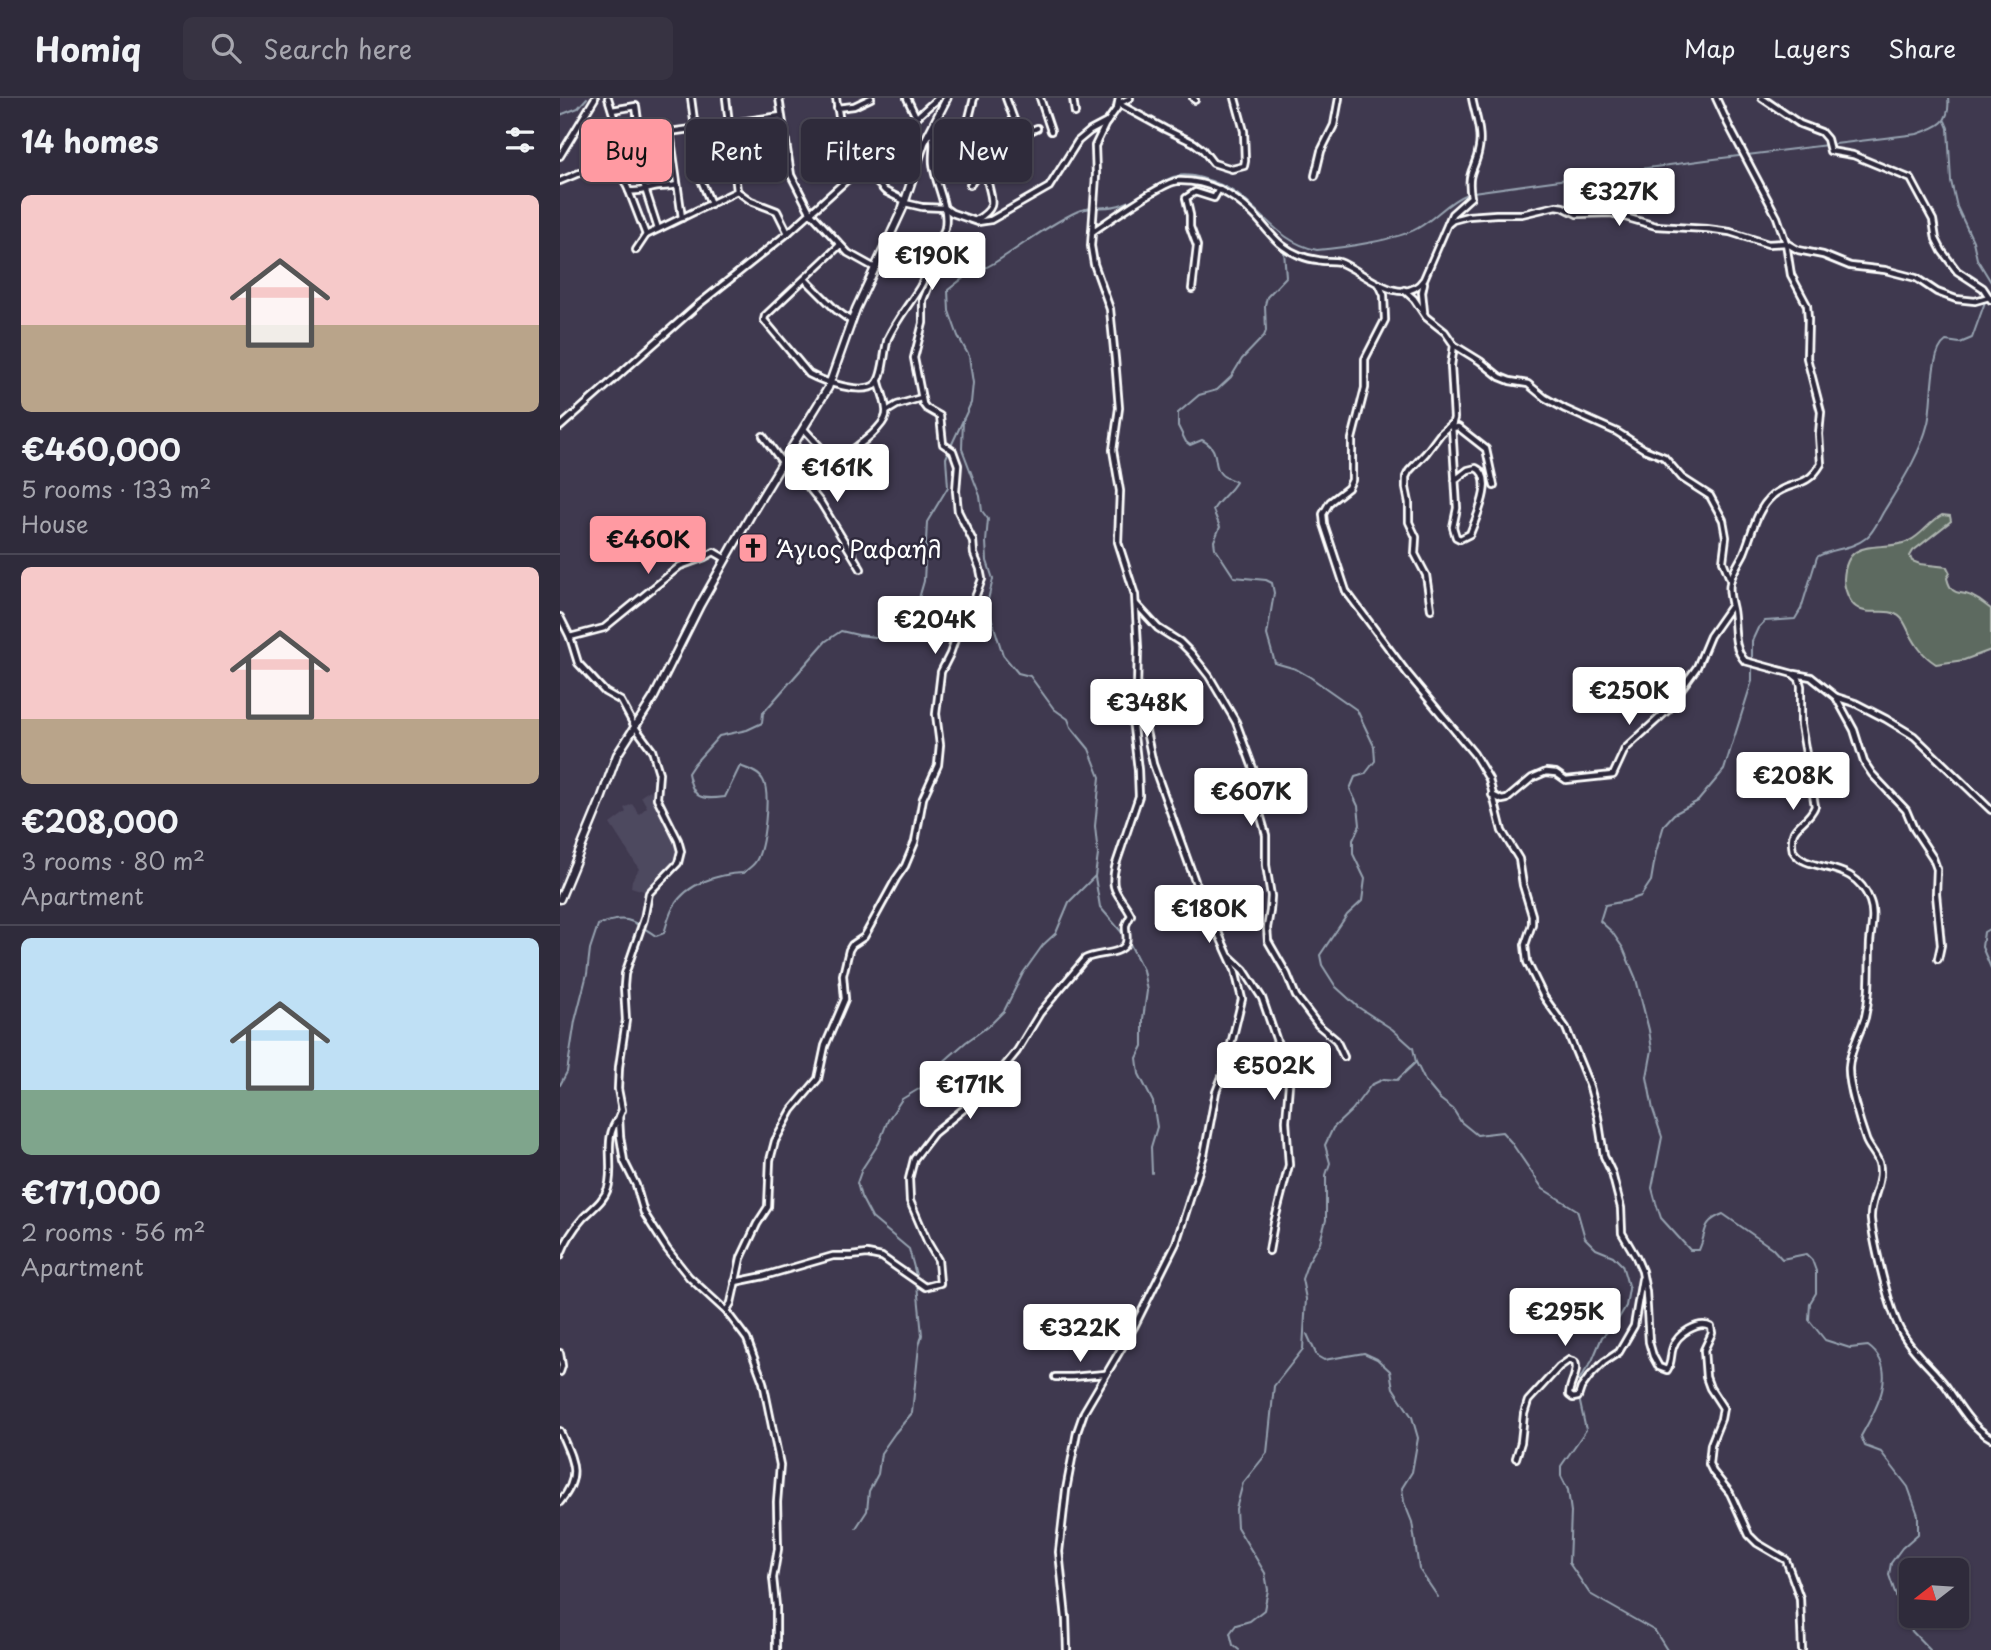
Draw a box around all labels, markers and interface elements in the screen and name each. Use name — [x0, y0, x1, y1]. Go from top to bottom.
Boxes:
search box — [183, 17, 673, 80]
text: Homiq — [35, 23, 141, 73]
icon: search — [207, 29, 245, 67]
text: Search here — [263, 29, 412, 68]
text: Map — [1684, 30, 1735, 66]
text: Layers — [1773, 30, 1850, 66]
text: Share — [1888, 30, 1956, 66]
text: 14 homes — [21, 118, 159, 163]
chip: Buy — [581, 119, 672, 182]
chip: Rent — [686, 119, 787, 182]
chip: Filters — [801, 119, 920, 182]
chip: New — [934, 119, 1032, 182]
icon: filters — [501, 121, 539, 159]
pin: €327K — [1570, 169, 1668, 228]
text: €327K — [1580, 173, 1658, 208]
pin: €190K — [883, 232, 981, 292]
text: €190K — [894, 237, 970, 272]
icon: home — [217, 240, 343, 366]
text: €460,000 — [21, 426, 181, 471]
pin: €161K — [788, 444, 886, 504]
text: €161K — [801, 449, 873, 484]
text: 5 rooms · 133 m² — [21, 471, 212, 506]
text: House — [21, 506, 88, 541]
pin: €460K — [599, 517, 697, 576]
text: €460K — [606, 521, 690, 556]
place label: Άγιος Ραφαήλ — [776, 530, 942, 566]
church icon: Άγιος Ραφαήλ — [736, 531, 770, 565]
pin: €204K — [886, 596, 984, 656]
text: €204K — [894, 601, 976, 636]
icon: home — [217, 612, 343, 738]
pin: €250K — [1580, 668, 1678, 727]
text: €250K — [1589, 672, 1669, 707]
pin: €348K — [1098, 680, 1196, 739]
text: €348K — [1106, 684, 1188, 719]
pin: €208K — [1744, 752, 1842, 812]
text: €208K — [1752, 757, 1834, 792]
pin: €607K — [1202, 768, 1300, 828]
text: €607K — [1210, 773, 1292, 808]
text: €208,000 — [21, 798, 179, 843]
text: 3 rooms · 80 m² — [21, 843, 205, 878]
text: Apartment — [21, 878, 144, 913]
pin: €180K — [1160, 886, 1258, 945]
text: €180K — [1171, 890, 1247, 925]
icon: home — [217, 983, 343, 1109]
pin: €502K — [1225, 1042, 1323, 1102]
text: €502K — [1233, 1047, 1315, 1082]
pin: €171K — [921, 1062, 1019, 1121]
text: €171K — [936, 1066, 1004, 1101]
text: €171,000 — [21, 1169, 161, 1214]
text: 2 rooms · 56 m² — [21, 1214, 206, 1249]
text: Apartment — [21, 1249, 144, 1284]
pin: €295K — [1516, 1288, 1614, 1348]
text: €295K — [1526, 1293, 1604, 1328]
pin: €322K — [1031, 1304, 1129, 1364]
text: €322K — [1039, 1309, 1121, 1344]
north arrow — [1899, 1558, 1969, 1628]
map controls — [1899, 1558, 1969, 1628]

